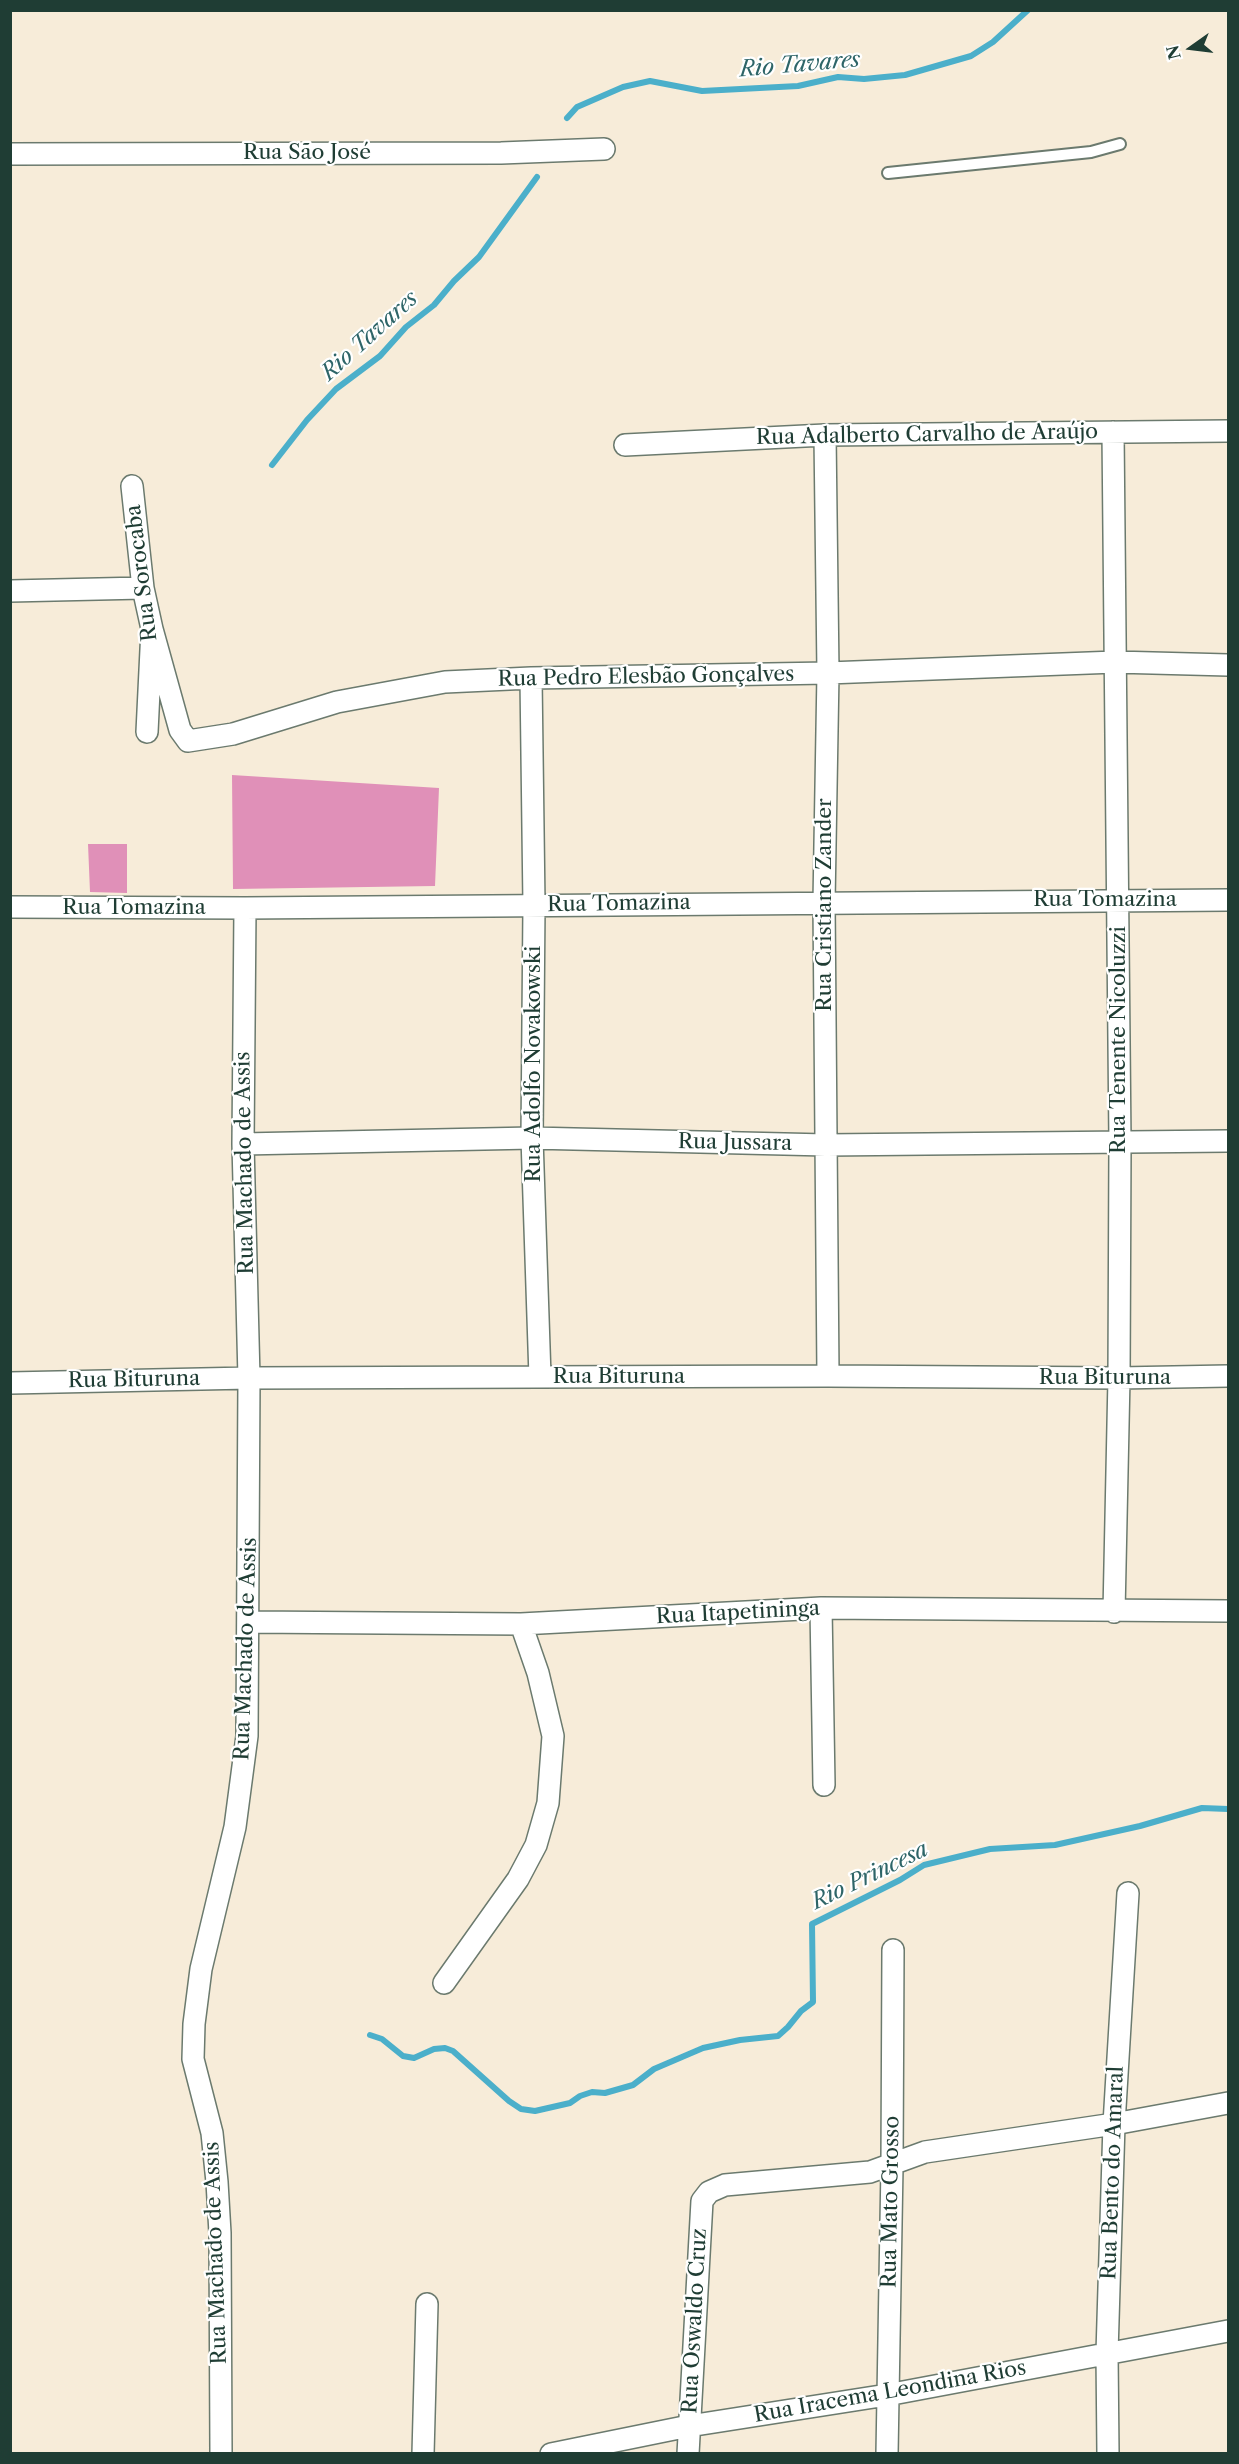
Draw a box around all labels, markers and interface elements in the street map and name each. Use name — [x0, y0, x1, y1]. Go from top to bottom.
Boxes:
north arrow — [1161, 18, 1221, 78]
text: N — [1162, 43, 1185, 62]
water label: Rio Tavares — [738, 47, 862, 83]
street label: Rua São José — [243, 140, 371, 166]
water label: Rio Tavares — [316, 286, 424, 386]
street label: Rua Adalberto Carvalho de Araújo — [756, 419, 1098, 451]
street label: Rua Sorocaba — [121, 503, 163, 643]
street label: Rua Pedro Elesbão Gonçalves — [497, 662, 795, 692]
street label: Rua Cristiano Zander — [812, 798, 838, 1012]
street label: Rua Tomazina — [1033, 887, 1177, 913]
street label: Rua Tomazina — [547, 890, 691, 918]
street label: Rua Tomazina — [62, 895, 206, 921]
street label: Rua Tenente Nicoluzzi — [1106, 926, 1132, 1154]
street label: Rua Adolfo Novakowski — [521, 945, 547, 1183]
street label: Rua Machado de Assis — [230, 1051, 260, 1275]
street label: Rua Jussara — [678, 1129, 792, 1157]
street label: Rua Bituruna — [553, 1364, 685, 1390]
street label: Rua Bituruna — [1039, 1365, 1171, 1391]
street label: Rua Bituruna — [68, 1366, 200, 1394]
street label: Rua Machado de Assis — [230, 1537, 262, 1761]
street label: Rua Itapetininga — [655, 1596, 821, 1630]
water label: Rio Princesa — [807, 1836, 933, 1916]
street label: Rua Bento do Amaral — [1097, 2066, 1129, 2280]
street label: Rua Mato Grosso — [877, 2116, 905, 2288]
street label: Rua Machado de Assis — [200, 2141, 232, 2365]
street label: Rua Oswaldo Cruz — [678, 2228, 712, 2414]
street label: Rua Iracema Leondina Rios — [752, 2356, 1028, 2428]

